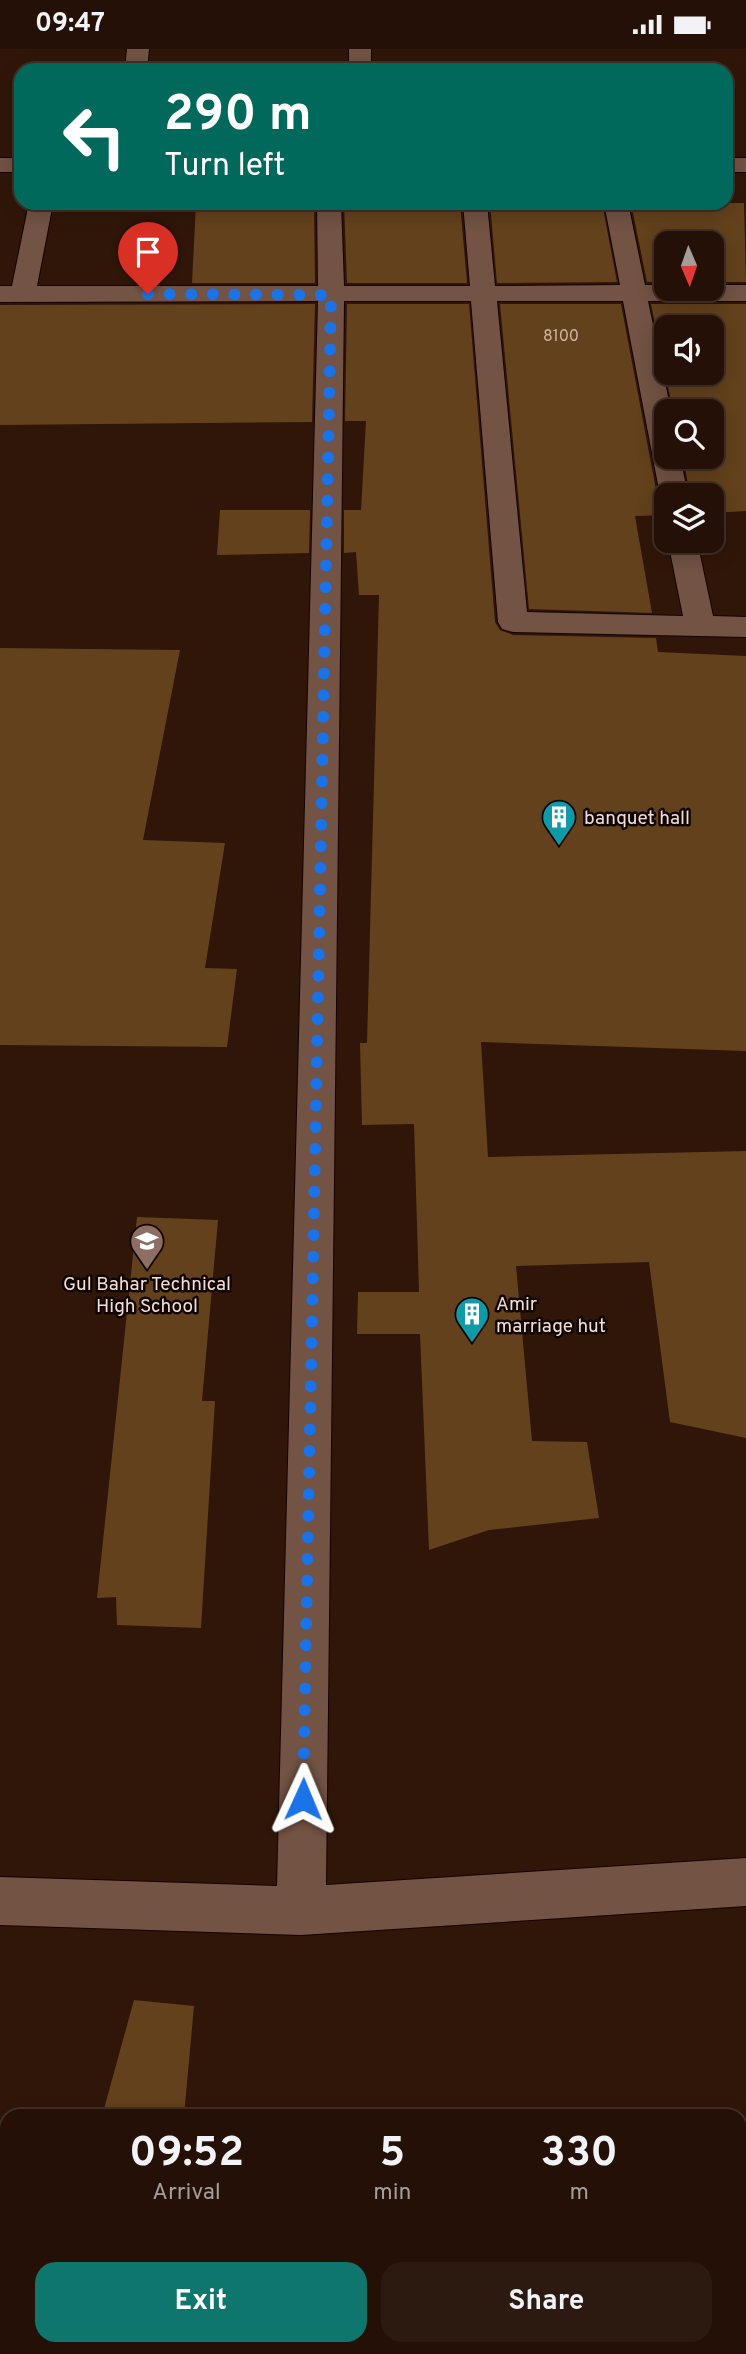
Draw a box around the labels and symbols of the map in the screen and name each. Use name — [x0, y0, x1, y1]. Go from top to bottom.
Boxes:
pin — [118, 222, 178, 294]
north arrow — [654, 231, 724, 301]
house number: 8100 — [543, 327, 579, 347]
building icon: banquet hall — [540, 798, 578, 847]
place label: banquet hall — [584, 807, 690, 831]
school or university icon: Gul Bahar Technical High School — [128, 1222, 166, 1271]
place label: Gul Bahar Technical High School — [63, 1273, 231, 1319]
place label: Amir marriage hut — [496, 1293, 606, 1339]
building icon: Amir marriage hut — [453, 1295, 491, 1344]
position arrow — [266, 1762, 340, 1836]

